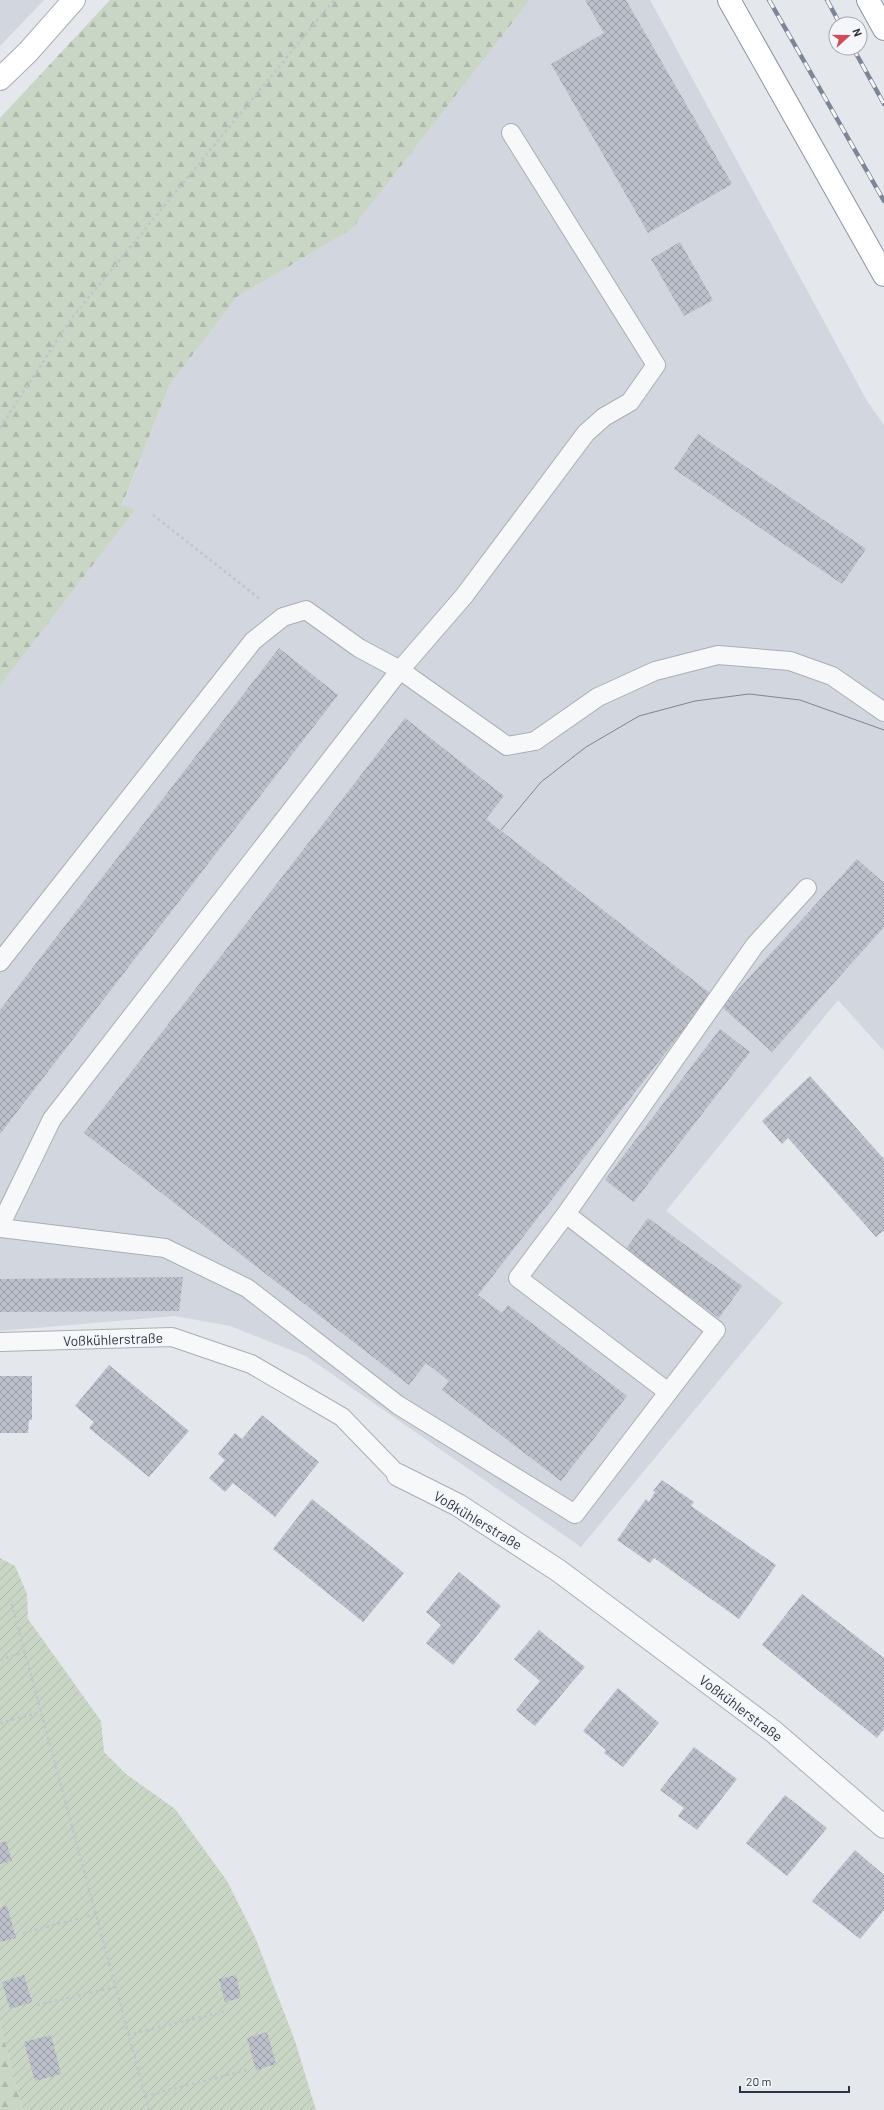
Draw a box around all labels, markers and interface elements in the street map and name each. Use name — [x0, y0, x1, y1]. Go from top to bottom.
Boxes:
north arrow — [828, 16, 868, 56]
text: N — [850, 26, 865, 38]
street label: Voßkühlerstraße — [63, 1329, 163, 1349]
street label: Voßkühlerstraße — [431, 1487, 525, 1553]
street label: Voßkühlerstraße — [696, 1671, 786, 1745]
scale bar — [740, 2068, 849, 2094]
text: 20 m — [746, 2074, 772, 2088]

